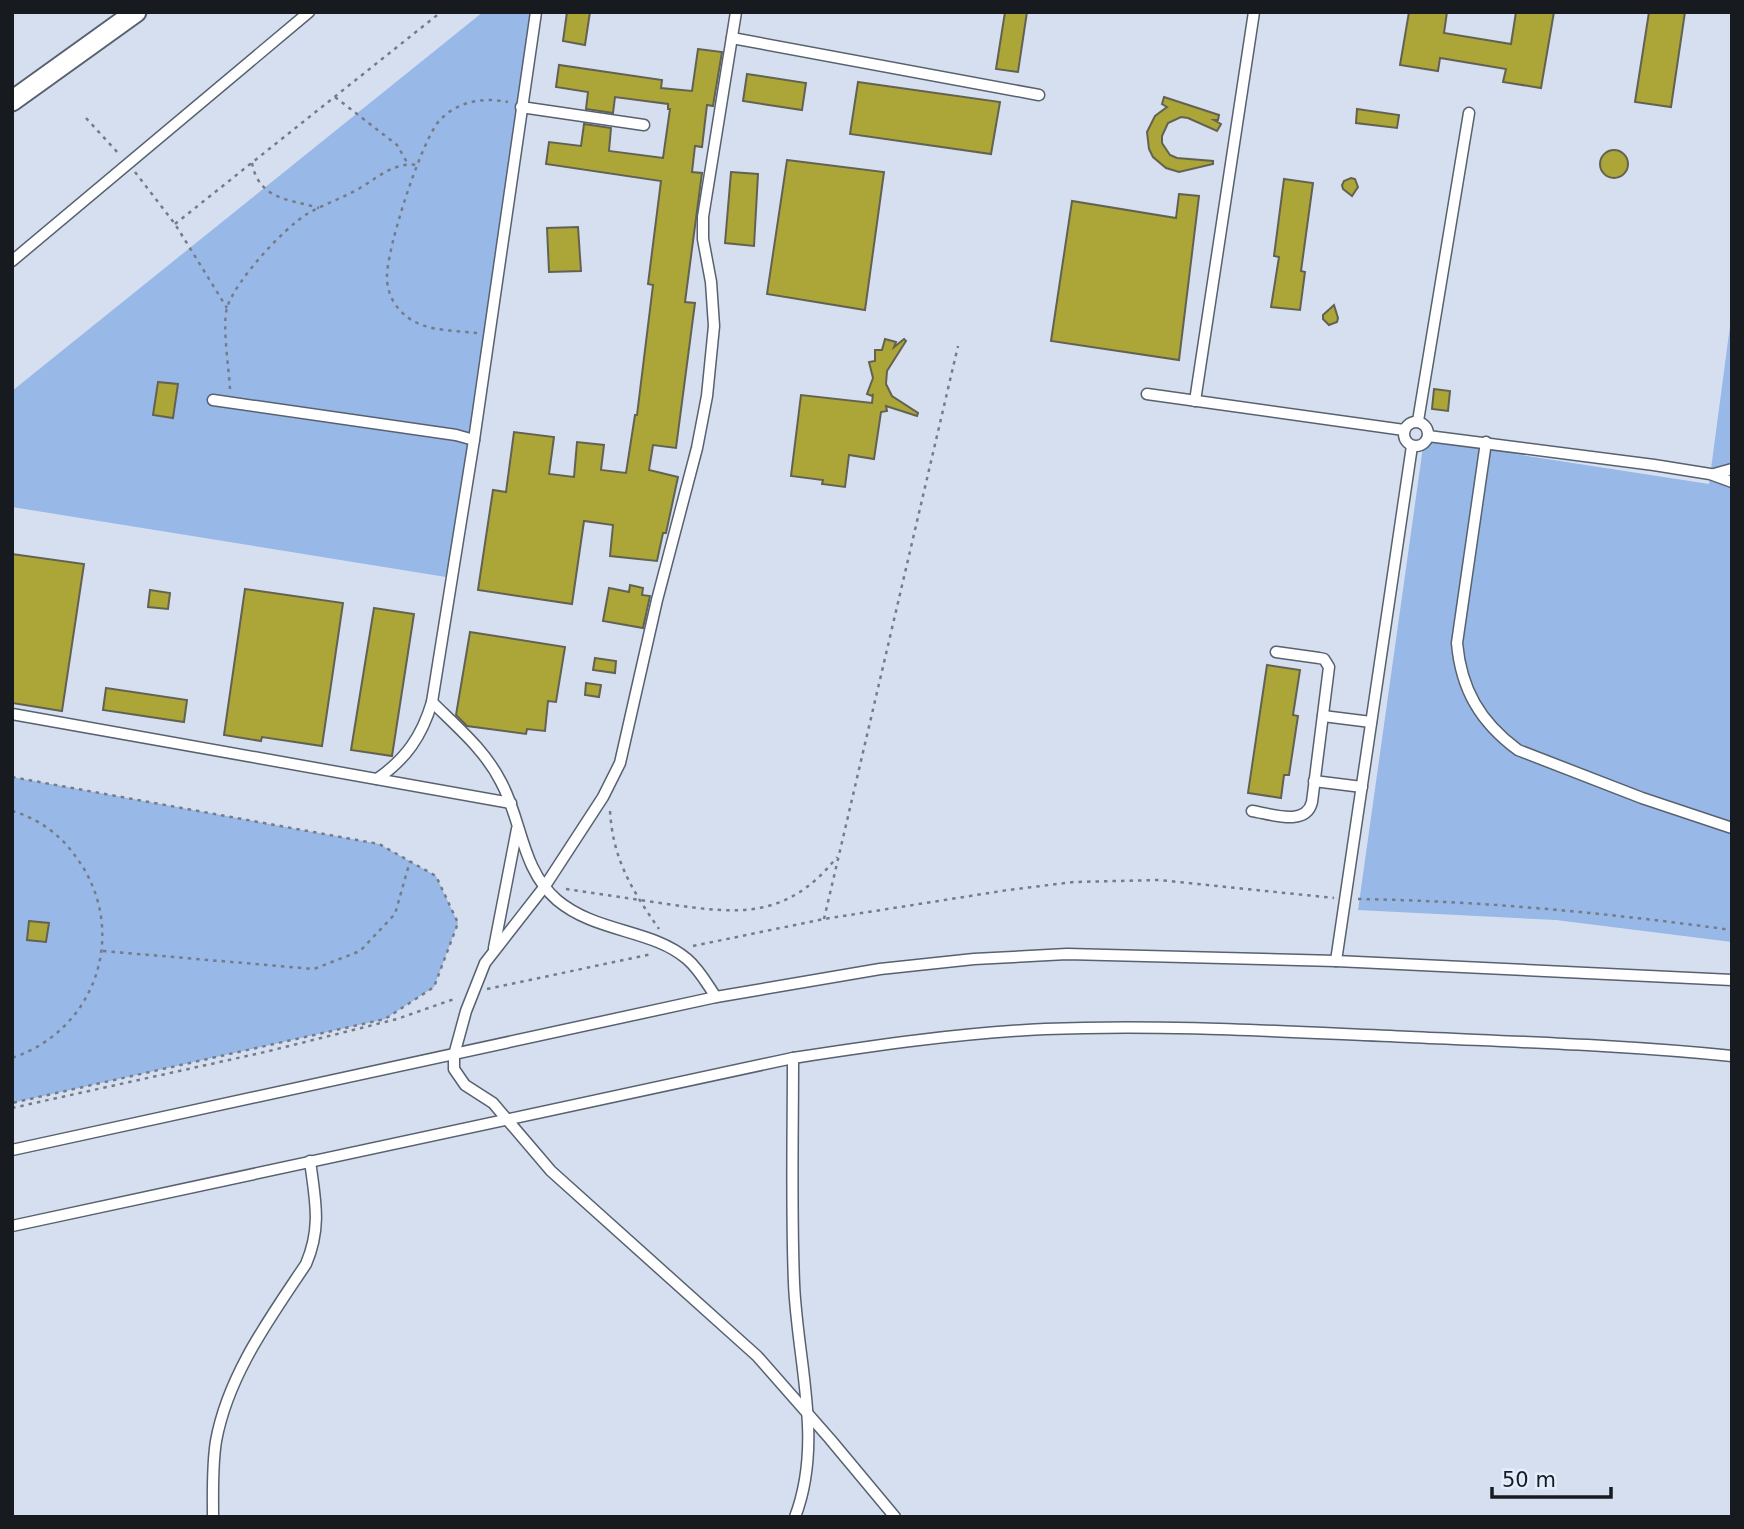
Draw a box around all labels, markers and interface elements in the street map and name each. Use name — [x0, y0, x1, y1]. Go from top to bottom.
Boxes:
scale bar — [1492, 1456, 1611, 1500]
text: 50 m — [1502, 1468, 1556, 1492]

